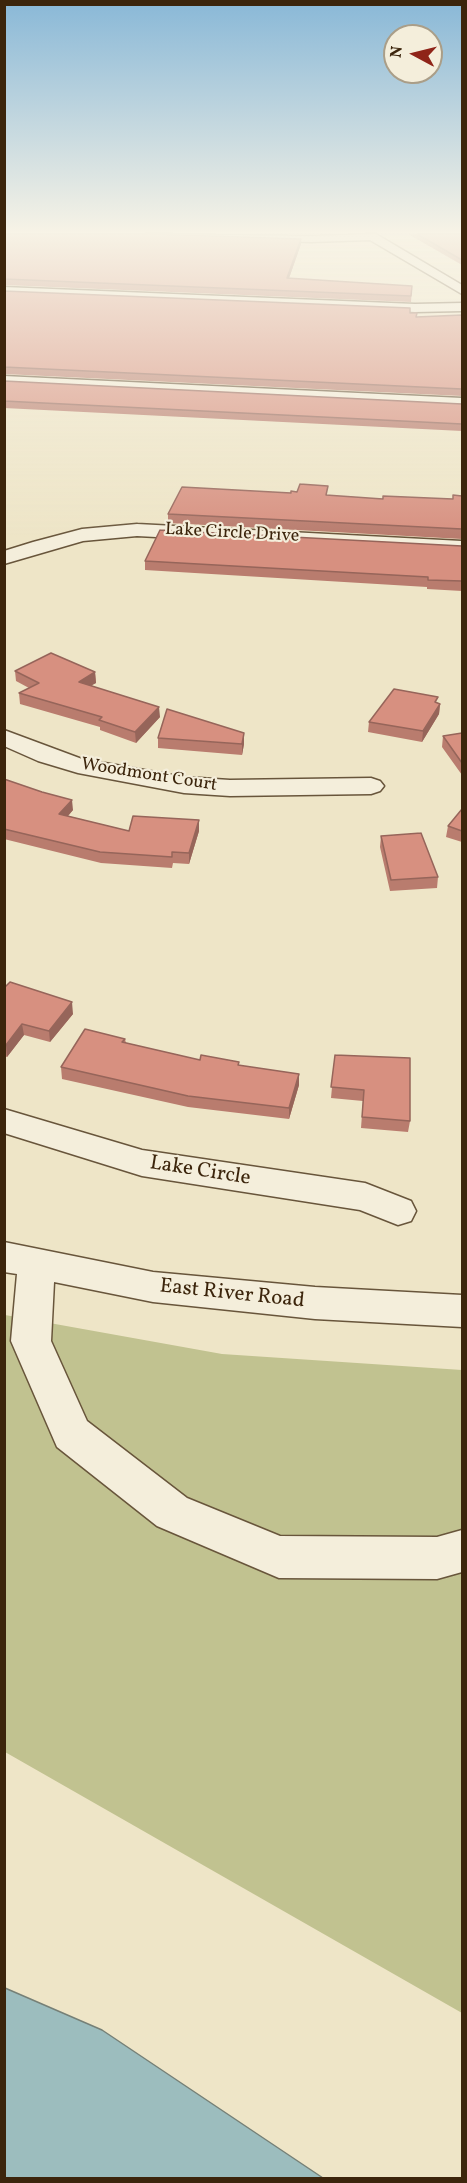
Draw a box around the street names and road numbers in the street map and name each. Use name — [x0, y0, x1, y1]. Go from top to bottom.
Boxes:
street label: Lake Circle Drive — [164, 520, 300, 548]
street label: Woodmont Court — [79, 755, 219, 797]
street label: Lake Circle — [148, 1152, 252, 1192]
street label: East River Road — [158, 1275, 306, 1315]

